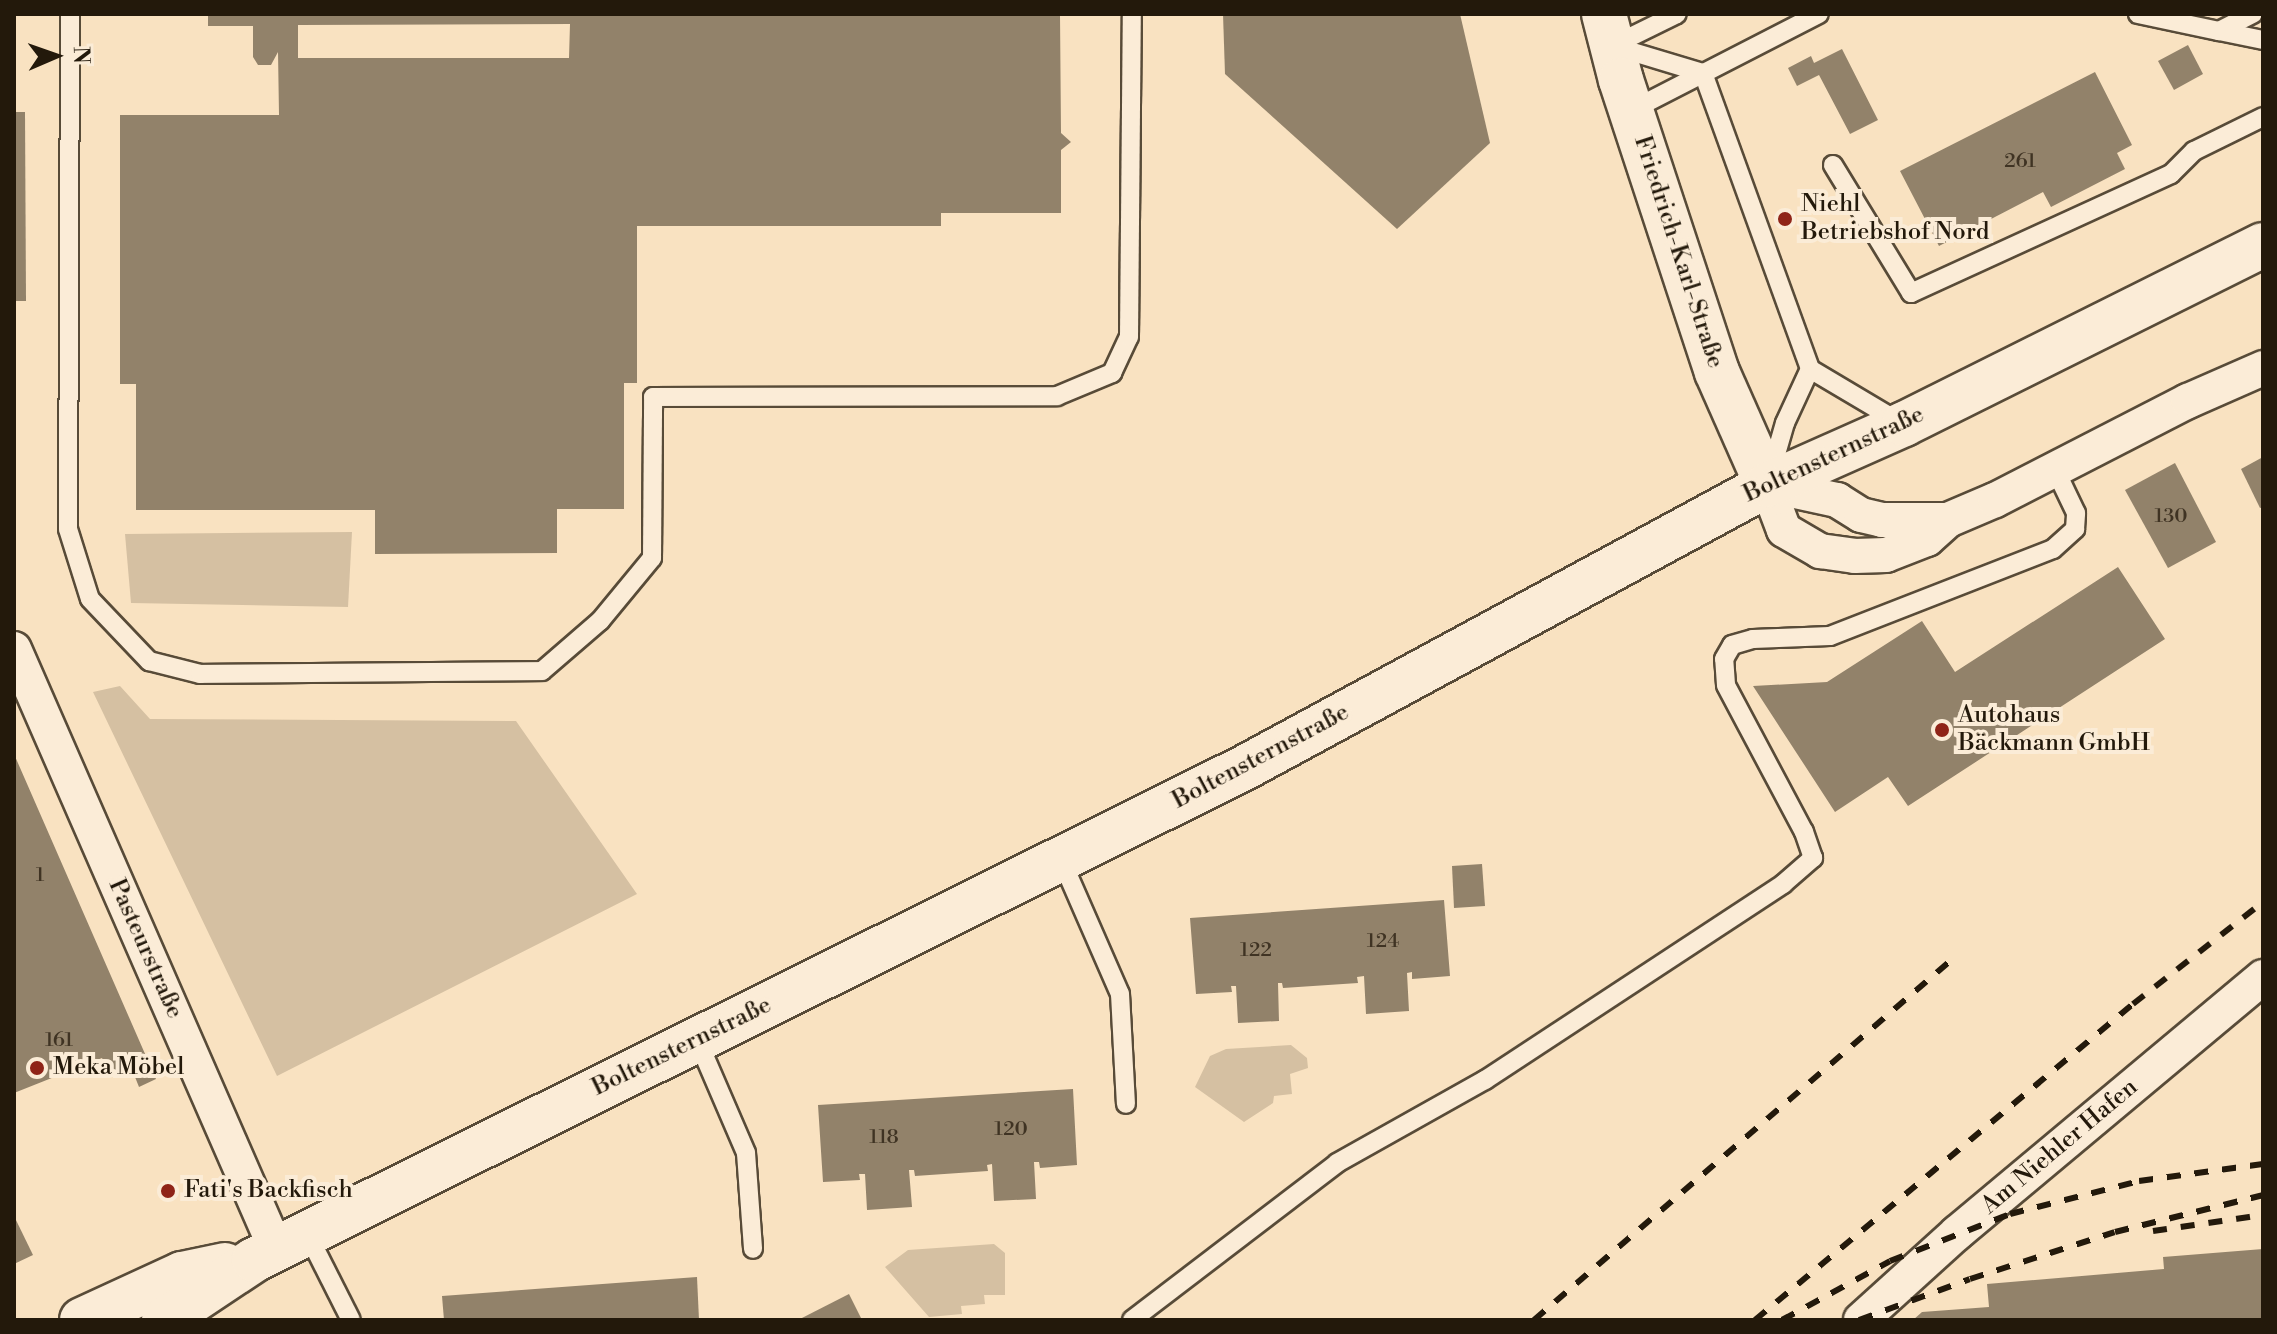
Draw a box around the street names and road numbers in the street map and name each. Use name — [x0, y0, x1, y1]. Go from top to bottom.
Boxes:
street label: Friedrich-Karl-Straße — [1627, 132, 1729, 372]
street label: Boltensternstraße — [1739, 401, 1929, 509]
street label: Boltensternstraße — [1168, 698, 1354, 816]
street label: Pasteurstraße — [101, 875, 189, 1023]
street label: Boltensternstraße — [588, 991, 776, 1103]
street label: Am Niehler Hafen — [1976, 1073, 2144, 1221]

